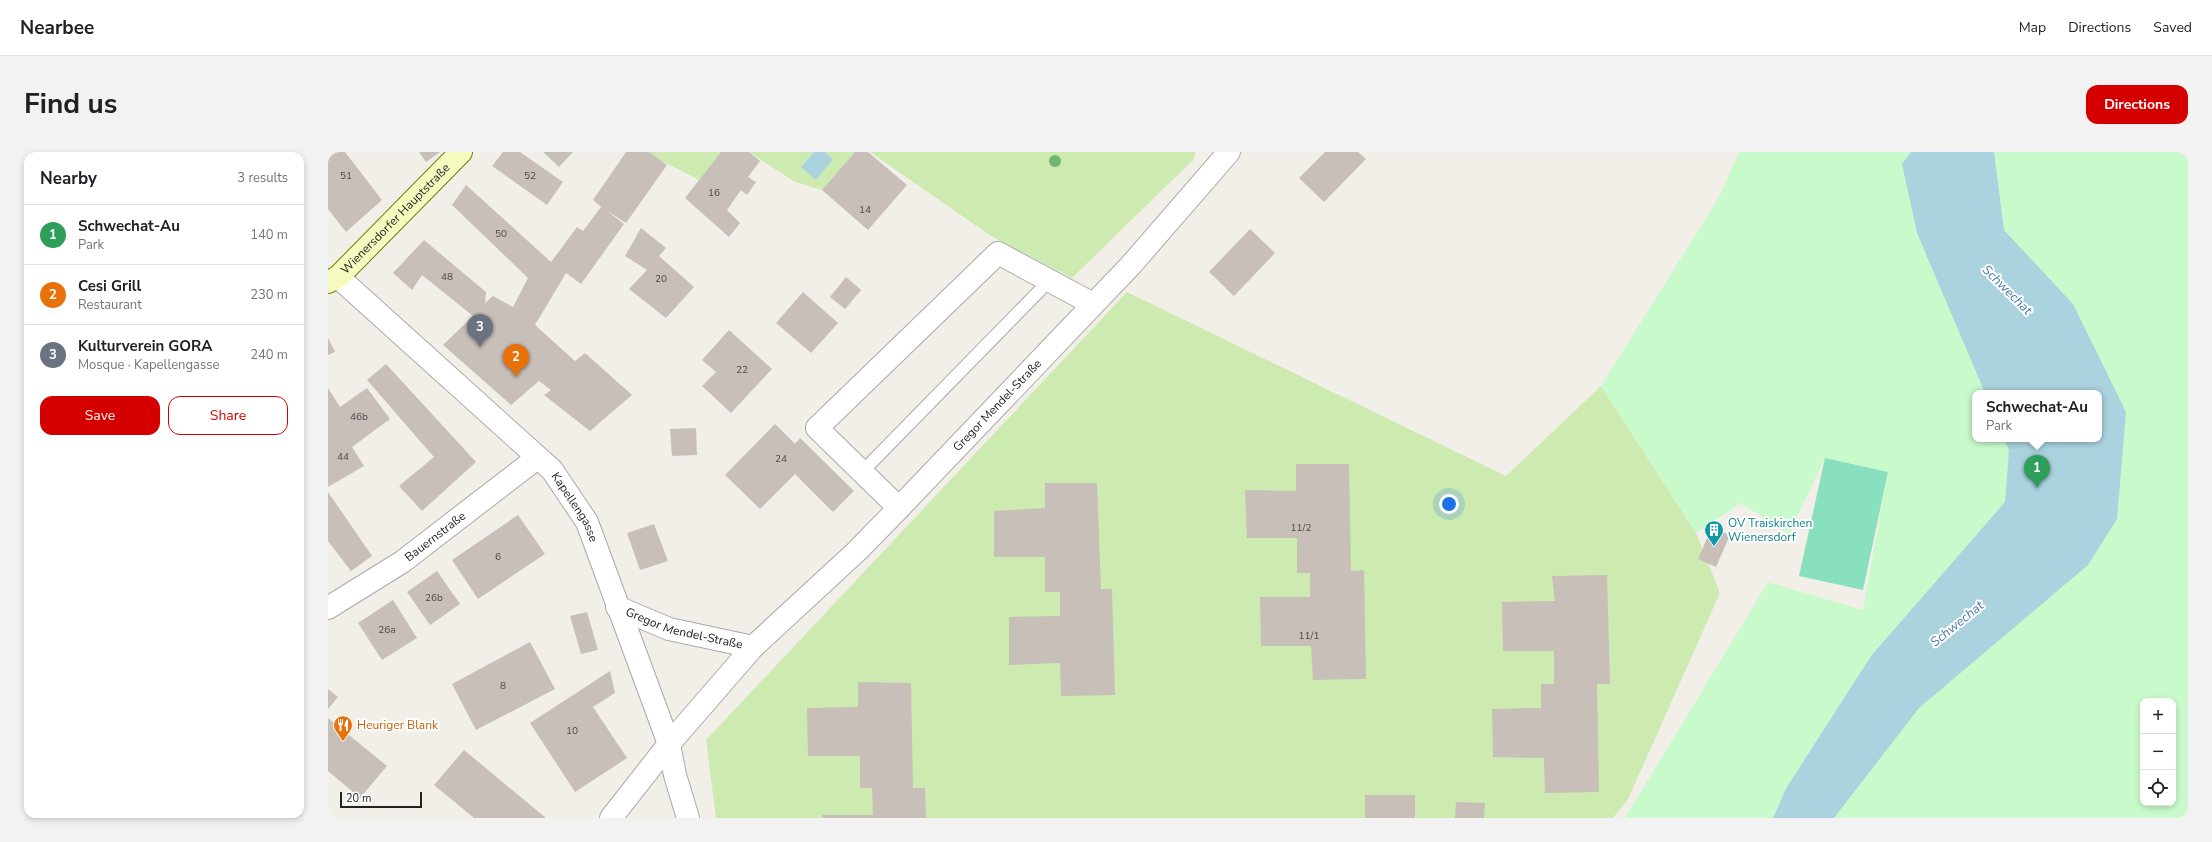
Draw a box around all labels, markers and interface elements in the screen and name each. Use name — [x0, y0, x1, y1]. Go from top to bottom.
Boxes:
text: Nearbee — [20, 15, 94, 41]
text: Map — [2019, 18, 2046, 37]
text: Directions — [2068, 18, 2131, 37]
text: Saved — [2153, 18, 2192, 37]
text: Find us — [24, 85, 118, 123]
button: Directions — [2086, 85, 2188, 124]
street label: Wienersdorfer Hauptstraße — [337, 160, 453, 277]
text: Nearby — [40, 167, 97, 190]
text: 3 results — [237, 169, 288, 187]
house number: 51 — [340, 169, 352, 183]
house number: 52 — [524, 169, 536, 183]
house number: 16 — [708, 186, 720, 200]
house number: 14 — [859, 203, 871, 217]
text: Schwechat-Au — [78, 216, 180, 236]
text: 1 — [49, 226, 57, 244]
text: 140 m — [250, 226, 288, 244]
house number: 50 — [495, 227, 507, 241]
text: Park — [78, 236, 104, 254]
water label: Schwechat — [1978, 261, 2036, 319]
house number: 48 — [441, 270, 453, 284]
house number: 20 — [655, 272, 667, 286]
text: Cesi Grill — [78, 276, 141, 296]
text: 2 — [49, 286, 57, 304]
text: 230 m — [250, 286, 288, 304]
text: Restaurant — [78, 296, 142, 314]
pin: 3 — [467, 314, 493, 347]
text: Kulturverein GORA — [78, 336, 212, 356]
pin: 2 — [503, 344, 529, 377]
text: 3 — [49, 346, 57, 364]
text: 240 m — [250, 346, 288, 364]
text: Mosque · Kapellengasse — [78, 356, 219, 374]
street label: Gregor Mendel-Straße — [949, 356, 1045, 455]
house number: 22 — [736, 363, 748, 377]
popup — [1972, 390, 2102, 442]
button: Save — [40, 396, 160, 435]
button: Share — [168, 396, 288, 435]
text: Schwechat-Au — [1986, 397, 2088, 417]
house number: 46b — [350, 410, 368, 424]
text: Park — [1986, 417, 2012, 435]
house number: 44 — [337, 450, 349, 464]
house number: 24 — [775, 452, 787, 466]
pin: 1 — [2024, 455, 2050, 488]
street label: Kapellengasse — [548, 469, 602, 544]
your location — [1439, 494, 1459, 514]
street label: Bauernstraße — [401, 508, 469, 565]
place label: OV Traiskirchen Wienersdorf — [1728, 515, 1812, 545]
building icon: OV Traiskirchen Wienersdorf — [1703, 519, 1725, 547]
house number: 11/2 — [1291, 521, 1311, 535]
house number: 6 — [495, 550, 501, 564]
house number: 26b — [425, 591, 443, 605]
water label: Schwechat — [1926, 597, 1988, 651]
street label: Gregor Mendel-Straße — [623, 604, 744, 653]
house number: 26a — [378, 623, 396, 637]
house number: 11/1 — [1299, 629, 1319, 643]
house number: 8 — [500, 679, 506, 693]
map controls — [2140, 698, 2176, 806]
button: + — [2140, 698, 2176, 734]
restaurant icon: Heuriger Blank — [332, 714, 354, 742]
place label: Heuriger Blank — [357, 717, 439, 733]
house number: 10 — [566, 724, 578, 738]
button: − — [2140, 734, 2176, 770]
button: locate — [2140, 770, 2176, 806]
scale bar — [340, 790, 422, 809]
text: 20 m — [346, 791, 371, 806]

